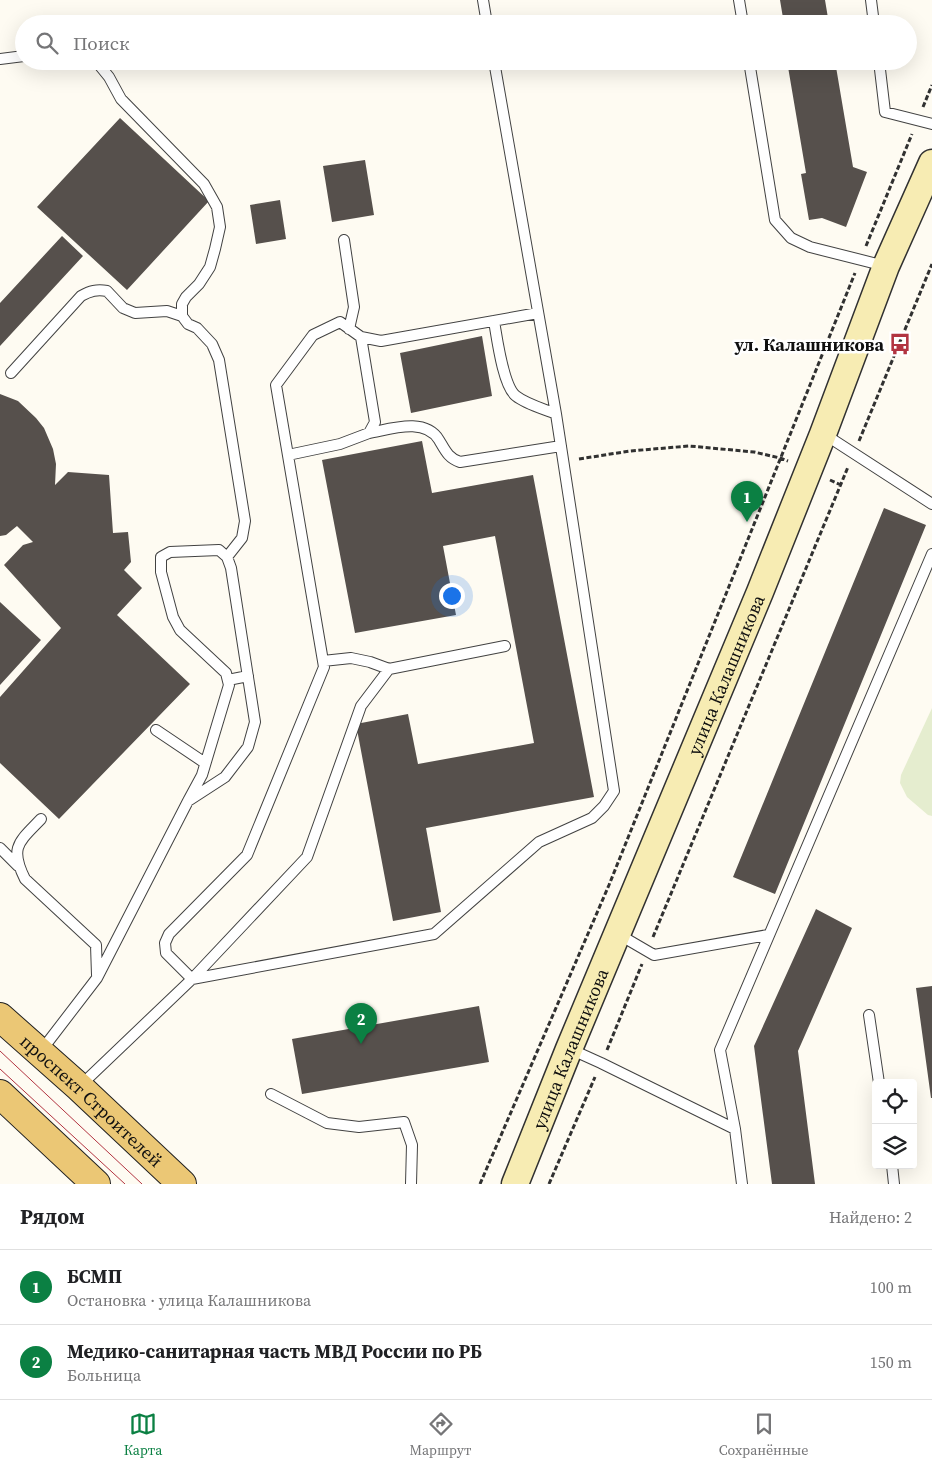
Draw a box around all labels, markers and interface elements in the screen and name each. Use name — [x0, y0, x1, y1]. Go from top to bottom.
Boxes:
search box — [15, 15, 917, 70]
icon: search — [33, 29, 61, 57]
text: Поиск — [73, 30, 130, 56]
bus stop icon: ул. Калашникова — [887, 331, 913, 357]
place label: ул. Калашникова — [734, 332, 884, 357]
pin: 1 — [731, 481, 763, 522]
your location — [439, 583, 465, 609]
street label: улица Калашникова — [681, 590, 770, 759]
street label: улица Калашникова — [526, 964, 614, 1133]
pin: 2 — [345, 1003, 377, 1044]
street label: проспект Строителей — [15, 1028, 168, 1172]
map controls — [872, 1079, 917, 1169]
button: locate — [872, 1079, 917, 1124]
button: layers — [872, 1124, 917, 1169]
text: Рядом — [20, 1202, 85, 1231]
text: Найдено: 2 — [829, 1206, 912, 1228]
text: БСМП — [67, 1263, 122, 1289]
text: 1 — [32, 1276, 40, 1298]
text: 100 m — [870, 1276, 912, 1298]
text: Остановка · улица Калашникова — [67, 1289, 311, 1311]
text: Медико-санитарная часть МВД России по РБ — [67, 1338, 482, 1364]
text: 2 — [32, 1351, 40, 1373]
text: 150 m — [870, 1351, 912, 1373]
text: Больница — [67, 1364, 141, 1386]
tab: Карта — [124, 1410, 162, 1460]
tab: Маршрут — [410, 1410, 471, 1460]
tab: Сохранённые — [719, 1410, 808, 1460]

